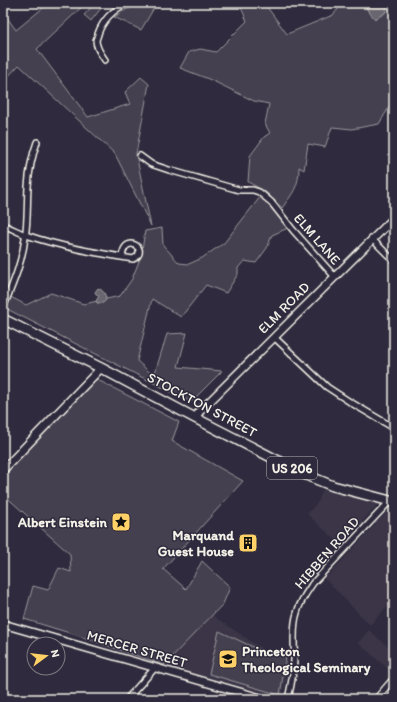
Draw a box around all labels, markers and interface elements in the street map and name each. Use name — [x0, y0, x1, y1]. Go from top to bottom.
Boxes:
street label: ELM LANE — [290, 210, 344, 268]
street label: ELM ROAD — [255, 279, 313, 337]
street label: STOCKTON STREET — [144, 369, 260, 441]
road number: US 206 — [267, 457, 317, 479]
place icon: Albert Einstein — [110, 511, 132, 533]
street label: HIBBEN ROAD — [291, 513, 363, 593]
place label: Albert Einstein — [17, 514, 108, 531]
place label: Marquand Guest House — [158, 527, 234, 560]
building icon: Marquand Guest House — [237, 532, 259, 554]
street label: MERCER STREET — [85, 627, 189, 671]
north arrow — [26, 636, 66, 676]
place label: Princeton Theological Seminary — [241, 643, 371, 676]
text: N — [48, 648, 62, 659]
school or university icon: Princeton Theological Seminary — [217, 648, 239, 670]

